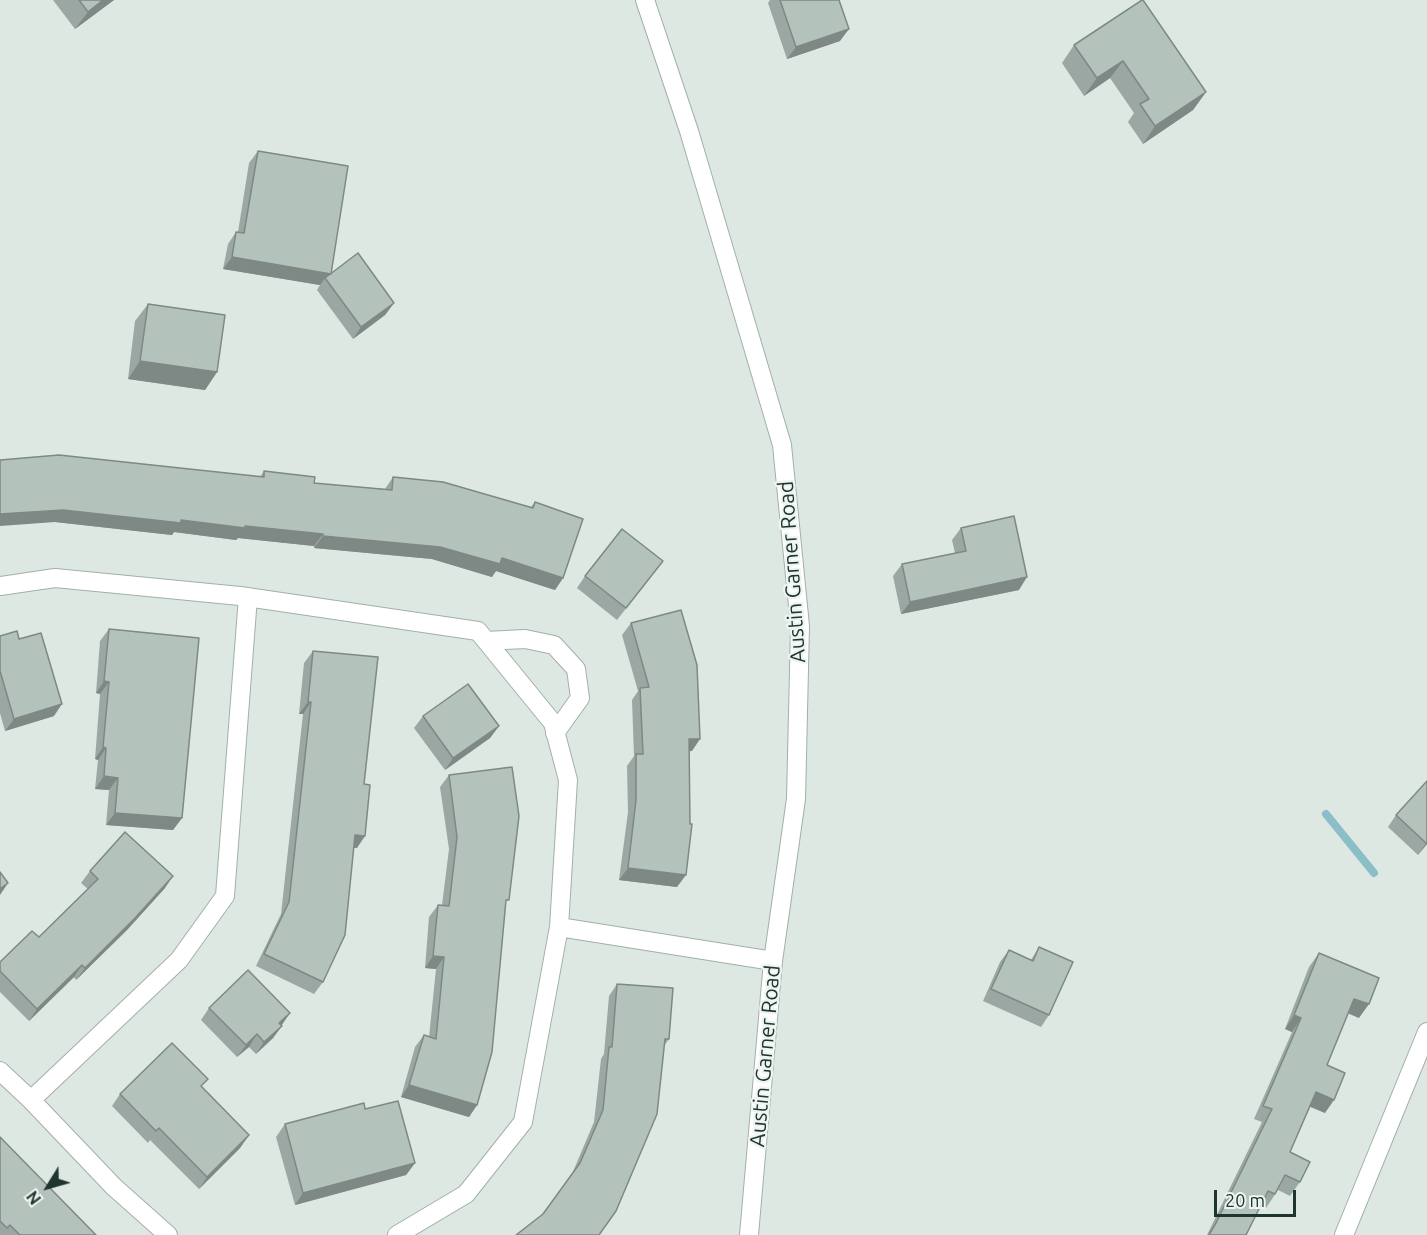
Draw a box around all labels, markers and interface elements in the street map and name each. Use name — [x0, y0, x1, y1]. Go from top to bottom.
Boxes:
street label: Austin Garner Road — [773, 480, 811, 664]
street label: Austin Garner Road — [745, 964, 785, 1148]
north arrow — [18, 1157, 78, 1217]
scale bar — [1217, 1178, 1300, 1216]
text: N — [23, 1188, 44, 1208]
text: 20 m — [1225, 1190, 1265, 1210]

